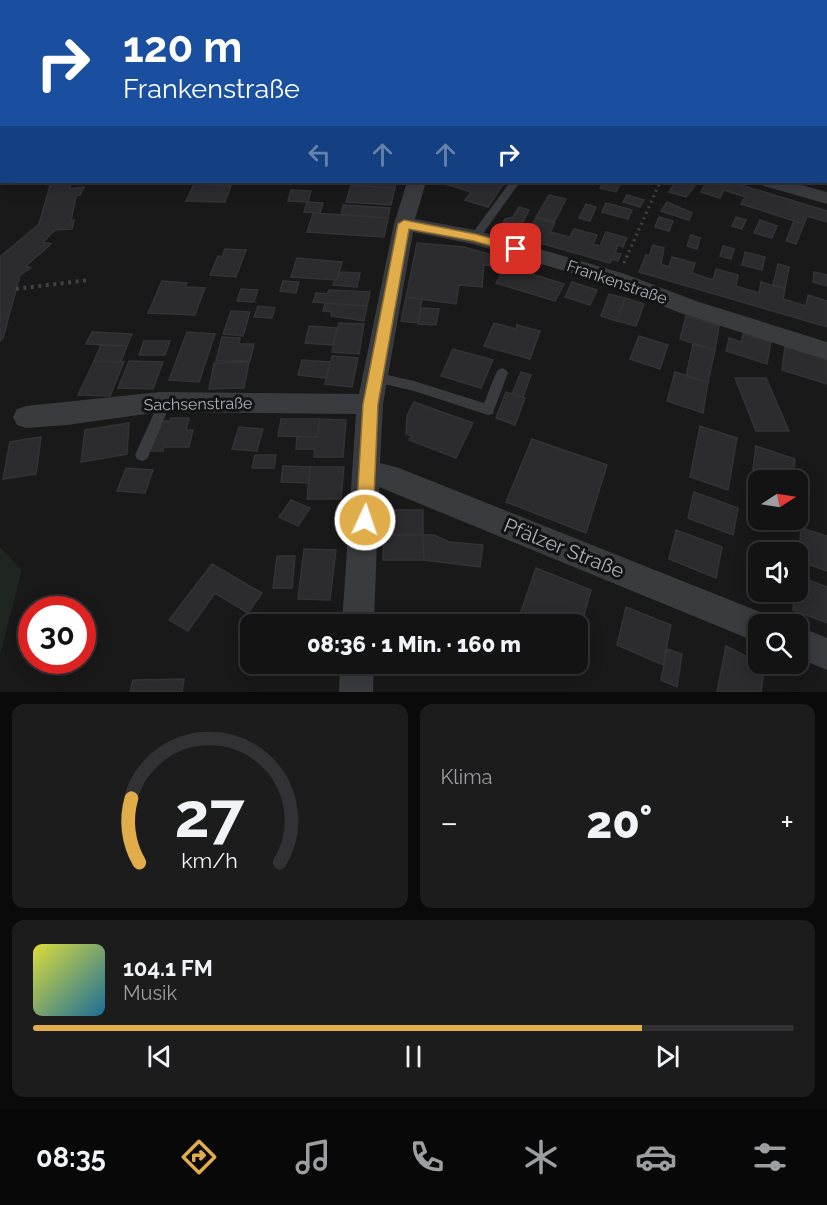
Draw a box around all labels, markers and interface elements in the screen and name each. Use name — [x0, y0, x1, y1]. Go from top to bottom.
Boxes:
text: 120 m — [123, 23, 242, 72]
icon: right — [24, 24, 102, 102]
text: Frankenstraße — [123, 73, 300, 104]
icon: left — [303, 138, 336, 171]
icon: ahead — [366, 138, 399, 171]
icon: ahead — [429, 138, 462, 171]
icon: right — [492, 138, 525, 171]
pin — [490, 223, 541, 274]
icon: arrive — [499, 232, 532, 265]
street label: Frankenstraße — [564, 256, 670, 308]
street label: Sachsenstraße — [144, 394, 252, 414]
north arrow — [748, 470, 808, 530]
map controls — [748, 470, 808, 674]
position arrow — [333, 488, 397, 552]
street label: Pfälzer Straße — [500, 513, 628, 583]
button: sound — [748, 542, 808, 602]
speed limit sign: 30 — [18, 596, 96, 674]
button: search — [748, 614, 808, 674]
text: 08:36 · 1 Min. · 160 m — [307, 631, 521, 657]
text: Klima — [441, 765, 492, 789]
text: 27 — [175, 778, 246, 852]
text: 20° — [586, 796, 652, 849]
text: − — [441, 803, 458, 842]
text: + — [780, 803, 794, 842]
text: km/h — [181, 848, 238, 873]
text: 104.1 FM — [123, 955, 213, 981]
text: Musik — [123, 981, 177, 1005]
icon: previous — [143, 1040, 176, 1073]
icon: pause — [397, 1040, 430, 1073]
icon: next — [651, 1040, 684, 1073]
icon: directions — [178, 1136, 220, 1178]
icon: music — [292, 1136, 334, 1178]
icon: phone — [406, 1136, 448, 1178]
icon: climate — [520, 1136, 562, 1178]
icon: car — [635, 1136, 677, 1178]
icon: filters — [749, 1136, 791, 1178]
text: 08:35 — [36, 1142, 106, 1173]

